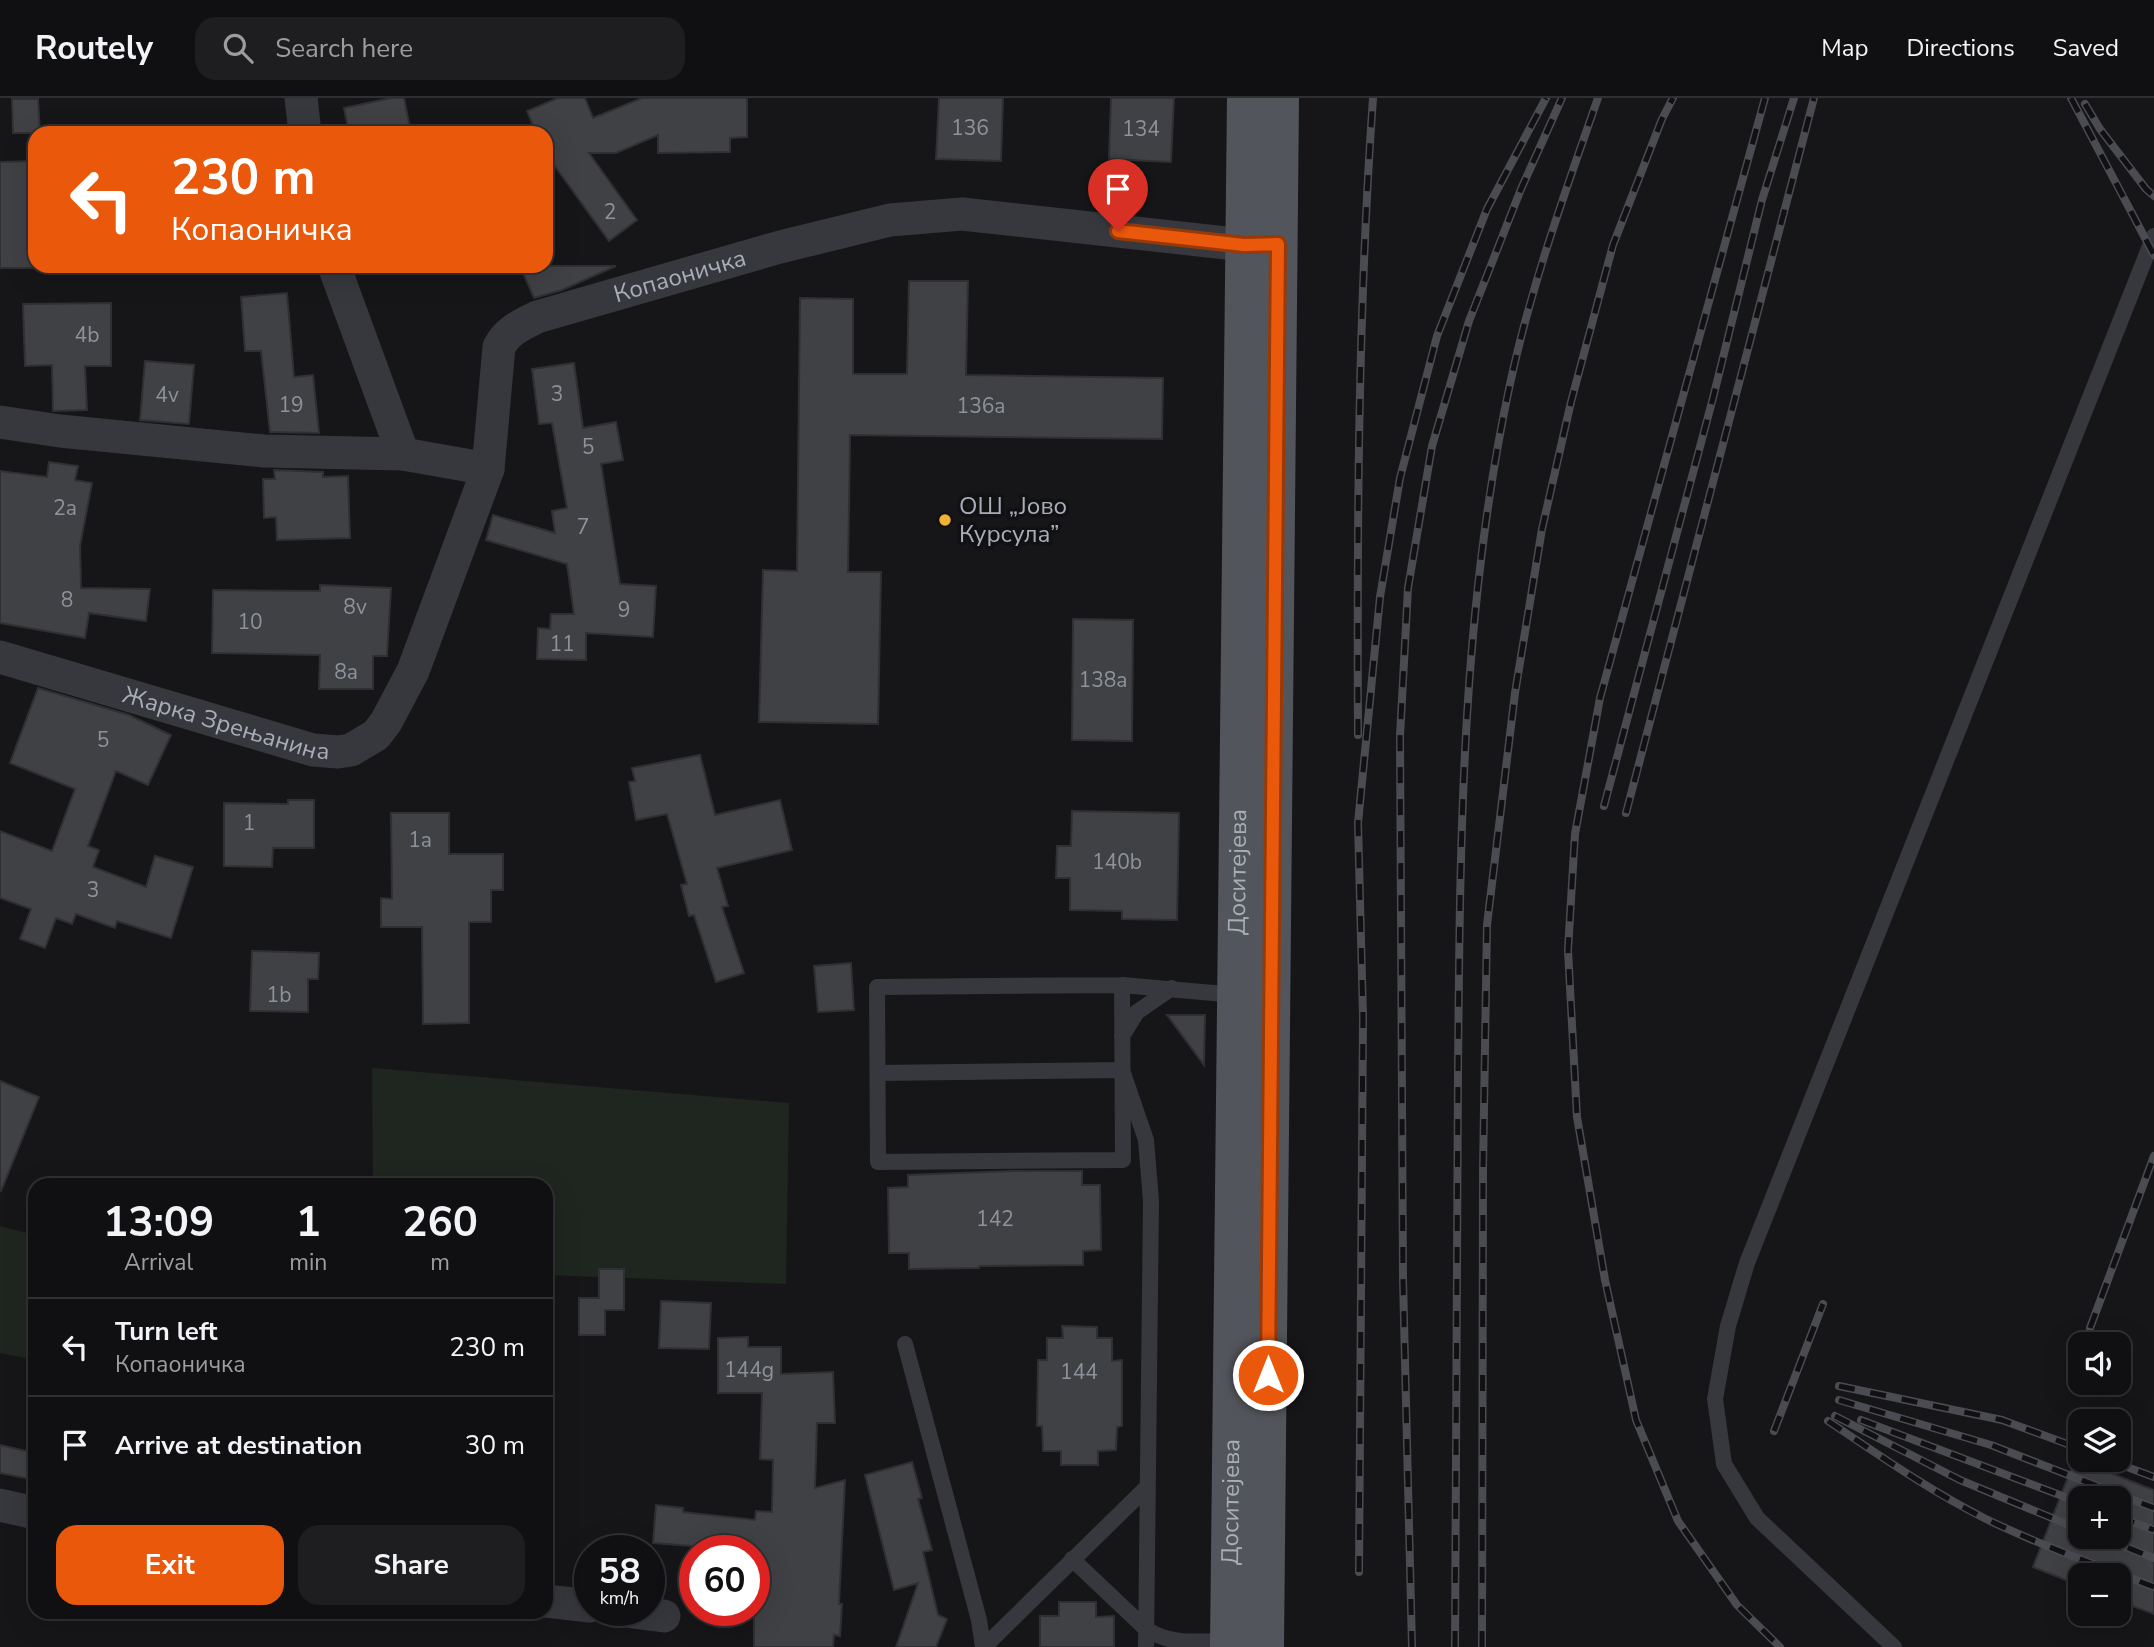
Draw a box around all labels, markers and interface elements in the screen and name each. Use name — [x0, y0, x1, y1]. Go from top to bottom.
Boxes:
search box — [195, 17, 685, 80]
text: Routely — [35, 26, 153, 71]
icon: search — [219, 29, 257, 67]
text: Search here — [275, 31, 413, 66]
text: Map — [1821, 32, 1868, 64]
text: Directions — [1906, 32, 2015, 64]
text: Saved — [2053, 32, 2119, 64]
house number: 136 — [951, 114, 989, 142]
house number: 134 — [1122, 115, 1160, 143]
text: 230 m — [171, 144, 315, 211]
icon: left — [56, 154, 147, 245]
pin — [1088, 159, 1148, 231]
icon: arrive — [1099, 170, 1137, 208]
house number: 2 — [604, 198, 616, 226]
text: Копаоничка — [171, 208, 353, 251]
street label: Копаоничка — [610, 242, 750, 310]
house number: 4b — [75, 321, 99, 349]
house number: 3 — [551, 380, 563, 408]
house number: 4v — [155, 381, 179, 409]
house number: 19 — [278, 391, 304, 419]
house number: 136a — [957, 392, 1005, 420]
house number: 5 — [582, 433, 594, 461]
place label: ОШ „Јово Курсула” — [959, 490, 1067, 550]
house number: 2a — [53, 494, 77, 522]
marker: ОШ „Јово Курсула” — [937, 512, 953, 528]
house number: 7 — [577, 513, 589, 541]
house number: 8 — [61, 586, 73, 614]
house number: 8v — [343, 593, 367, 621]
house number: 9 — [618, 596, 630, 624]
house number: 10 — [237, 608, 263, 636]
house number: 11 — [549, 630, 575, 658]
house number: 8a — [334, 658, 358, 686]
house number: 138a — [1079, 666, 1127, 694]
street label: Жарка Зрењанина — [119, 678, 331, 767]
house number: 5 — [97, 726, 109, 754]
house number: 1 — [243, 809, 255, 837]
street label: Доситејева — [1221, 809, 1254, 935]
house number: 1a — [408, 826, 432, 854]
house number: 140b — [1092, 848, 1142, 876]
house number: 3 — [87, 876, 99, 904]
house number: 1b — [267, 981, 291, 1009]
text: 13:09 — [103, 1194, 214, 1251]
text: 1 — [296, 1194, 321, 1251]
text: 260 — [402, 1194, 478, 1251]
house number: 142 — [976, 1205, 1014, 1233]
text: Arrival — [124, 1247, 193, 1278]
text: min — [289, 1247, 327, 1278]
text: m — [430, 1247, 450, 1278]
text: Turn left — [115, 1314, 218, 1349]
icon: left — [56, 1328, 94, 1366]
text: 230 m — [449, 1330, 525, 1365]
map controls — [2068, 1332, 2131, 1626]
button: sound — [2068, 1332, 2131, 1395]
position arrow — [1231, 1338, 1305, 1412]
text: Копаоничка — [115, 1349, 246, 1380]
house number: 144g — [724, 1356, 774, 1384]
house number: 144 — [1060, 1358, 1098, 1386]
button: layers — [2068, 1409, 2131, 1472]
icon: arrive — [56, 1426, 94, 1464]
text: Arrive at destination — [115, 1428, 362, 1463]
text: 30 m — [465, 1428, 525, 1463]
street label: Доситејева — [1214, 1439, 1247, 1565]
button: + — [2068, 1486, 2131, 1549]
button: Exit — [56, 1525, 284, 1605]
button: Share — [298, 1525, 525, 1605]
speed limit sign: 60 — [679, 1535, 770, 1626]
text: 58 — [598, 1548, 641, 1595]
button: − — [2068, 1563, 2131, 1626]
text: km/h — [600, 1586, 639, 1610]

